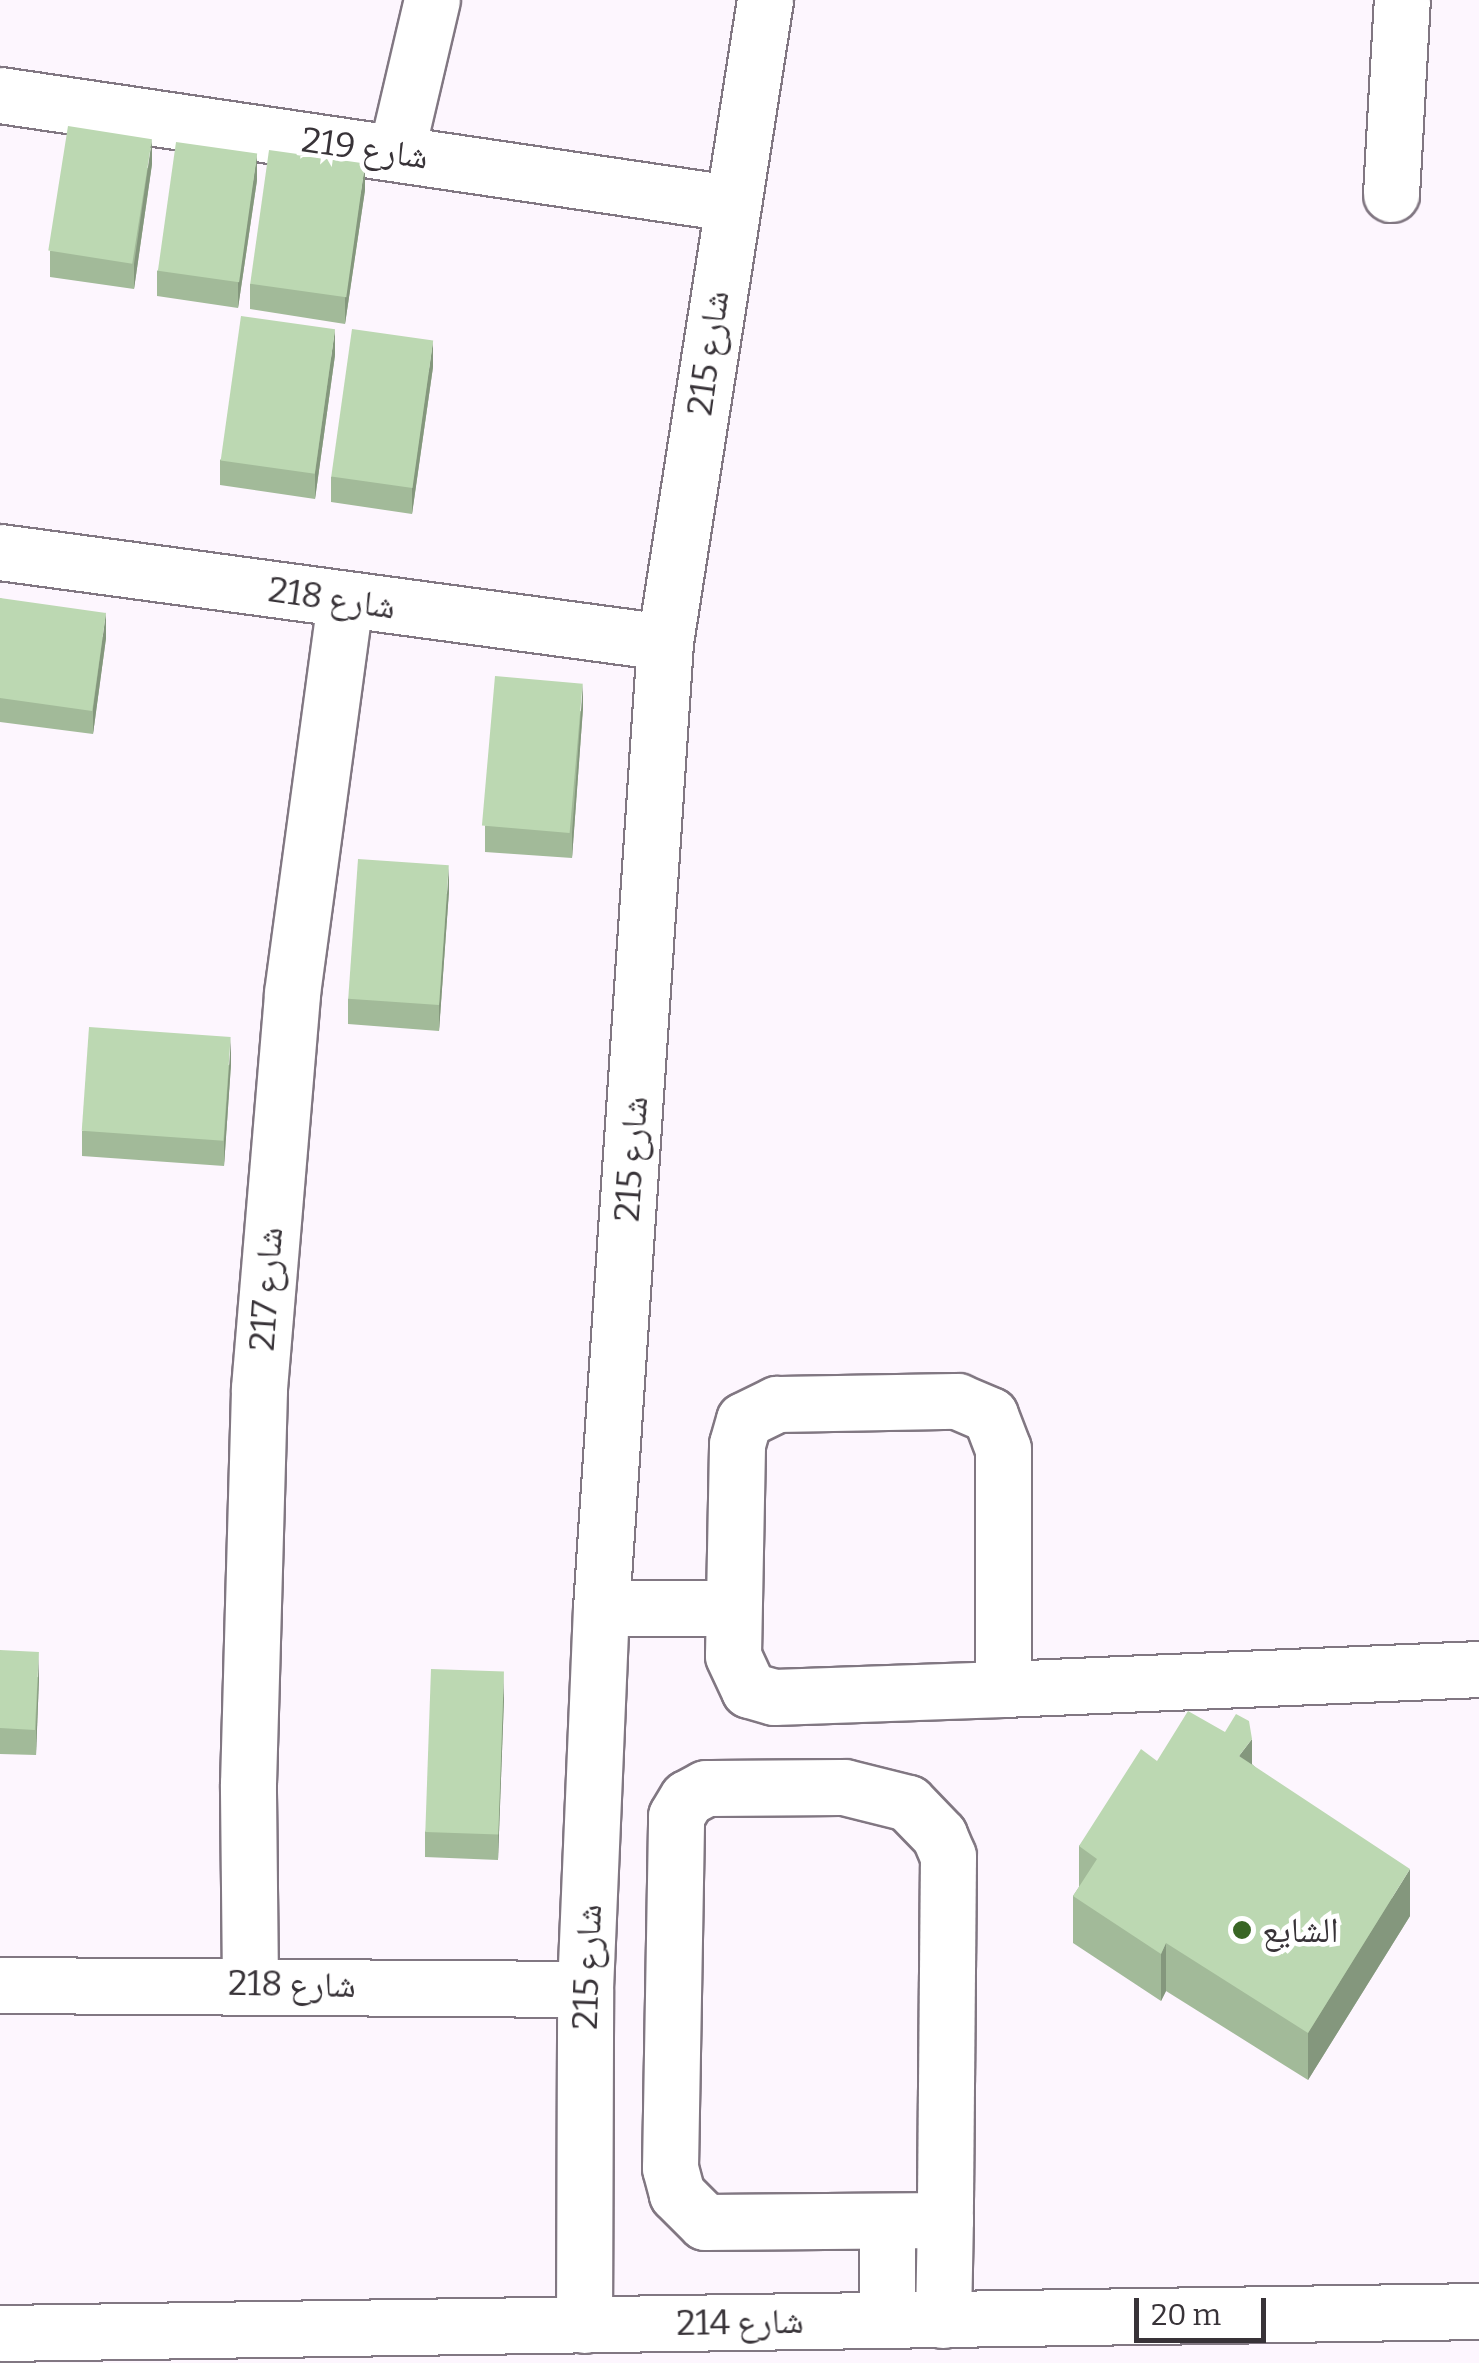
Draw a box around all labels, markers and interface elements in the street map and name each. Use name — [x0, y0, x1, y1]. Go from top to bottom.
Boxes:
street label: شارع 219 — [299, 118, 431, 178]
street label: شارع 215 — [678, 288, 738, 418]
street label: شارع 218 — [266, 568, 398, 628]
street label: شارع 215 — [606, 1095, 656, 1223]
street label: شارع 217 — [241, 1226, 291, 1352]
street label: شارع 215 — [564, 1904, 610, 2030]
place label: الشايع — [1262, 1909, 1339, 1951]
marker: الشايع — [1231, 1919, 1253, 1941]
street label: شارع 218 — [228, 1962, 356, 2006]
scale bar — [1139, 2278, 1272, 2340]
text: 20 m — [1151, 2297, 1221, 2333]
street label: شارع 214 — [676, 2300, 804, 2344]

